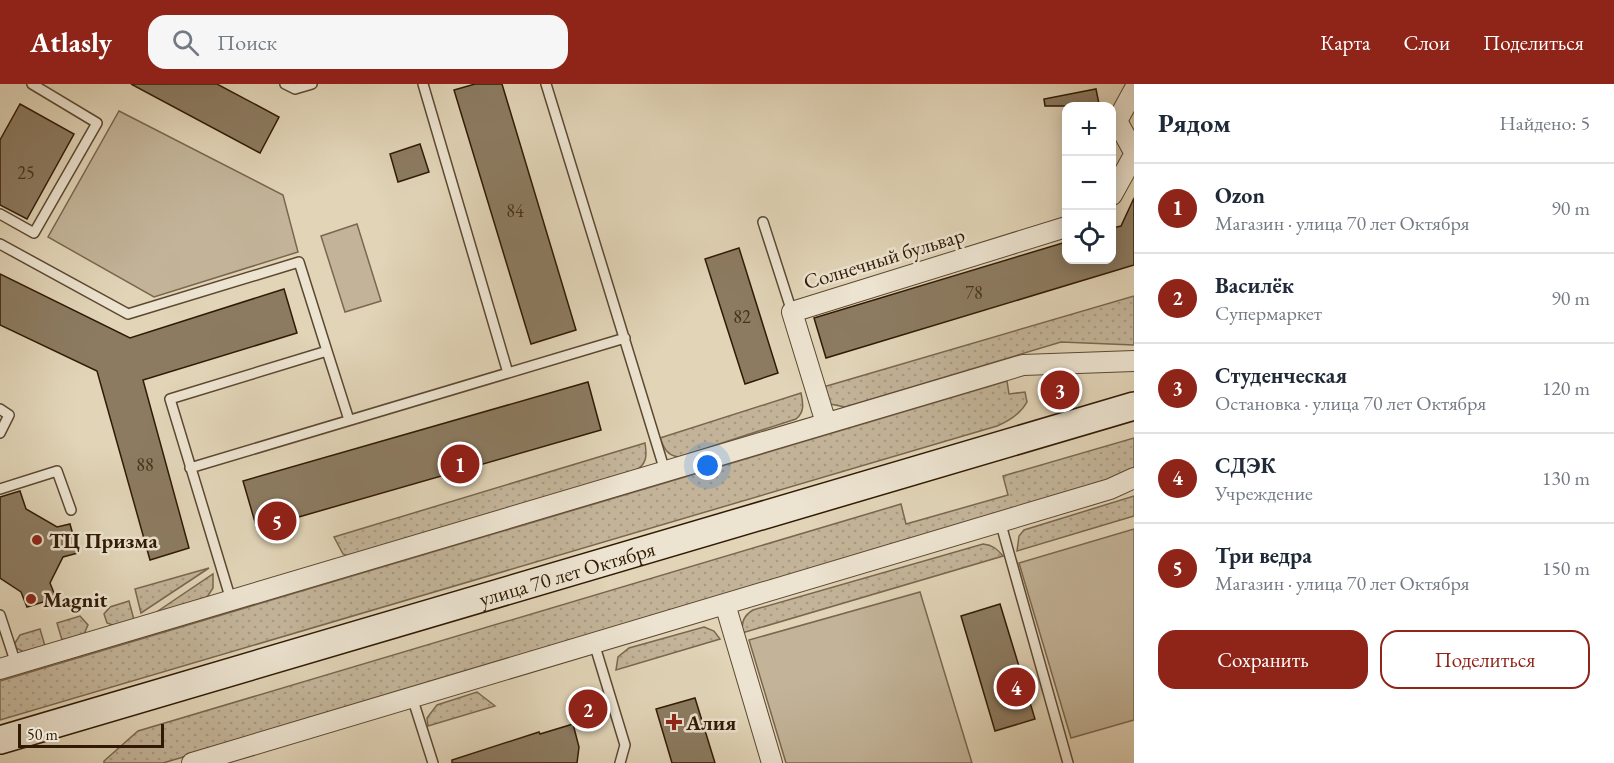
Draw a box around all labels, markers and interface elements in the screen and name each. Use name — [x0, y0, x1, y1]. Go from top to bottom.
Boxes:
search box — [148, 15, 568, 69]
text: Atlasly — [30, 24, 112, 60]
icon: search — [169, 26, 202, 59]
text: Поиск — [217, 28, 277, 57]
text: Карта — [1320, 29, 1370, 56]
text: Слои — [1403, 29, 1450, 56]
text: Поделиться — [1483, 29, 1584, 56]
map controls — [1062, 102, 1116, 264]
button: + — [1062, 102, 1116, 156]
text: Рядом — [1158, 106, 1231, 140]
text: Найдено: 5 — [1499, 110, 1590, 136]
button: − — [1062, 156, 1116, 210]
house number: 25 — [17, 161, 35, 184]
text: Ozon — [1215, 181, 1265, 210]
text: 1 — [1172, 195, 1183, 221]
text: 90 m — [1551, 195, 1590, 221]
house number: 84 — [506, 199, 524, 222]
button: locate — [1062, 210, 1116, 264]
text: Магазин · улица 70 лет Октября — [1215, 210, 1470, 236]
street label: Солнечный бульвар — [800, 221, 968, 295]
text: Василёк — [1215, 271, 1294, 300]
house number: 78 — [965, 281, 983, 304]
text: 2 — [1172, 285, 1183, 311]
text: 90 m — [1551, 285, 1590, 311]
text: Супермаркет — [1215, 300, 1322, 326]
house number: 82 — [733, 305, 751, 328]
text: Студенческая — [1215, 361, 1347, 390]
pin: 3 — [1040, 368, 1080, 412]
text: 3 — [1172, 375, 1183, 401]
text: 120 m — [1542, 375, 1590, 401]
text: Остановка · улица 70 лет Октября — [1215, 390, 1486, 416]
pin: 1 — [440, 442, 480, 487]
your location — [693, 451, 722, 480]
text: СДЭК — [1215, 451, 1276, 480]
house number: 88 — [136, 453, 154, 476]
text: 4 — [1172, 465, 1183, 491]
text: 130 m — [1542, 465, 1590, 491]
text: Учреждение — [1215, 480, 1313, 506]
pin: 5 — [258, 498, 296, 544]
place label: ТЦ Призма — [49, 527, 158, 554]
marker: ТЦ Призма — [30, 533, 44, 547]
street label: улица 70 лет Октября — [476, 534, 658, 612]
text: Три ведра — [1215, 541, 1312, 570]
text: 5 — [1172, 555, 1183, 581]
text: 150 m — [1542, 555, 1590, 581]
text: Магазин · улица 70 лет Октября — [1215, 570, 1470, 596]
place label: Magnit — [43, 586, 108, 613]
marker: Magnit — [24, 592, 38, 606]
button: Сохранить — [1158, 630, 1368, 689]
button: Поделиться — [1380, 630, 1590, 689]
pin: 4 — [996, 664, 1036, 710]
pin: 2 — [568, 686, 608, 732]
place label: Алия — [685, 709, 736, 736]
marker: Алия — [667, 715, 681, 729]
scale bar — [18, 721, 164, 748]
text: 50 m — [27, 724, 58, 745]

